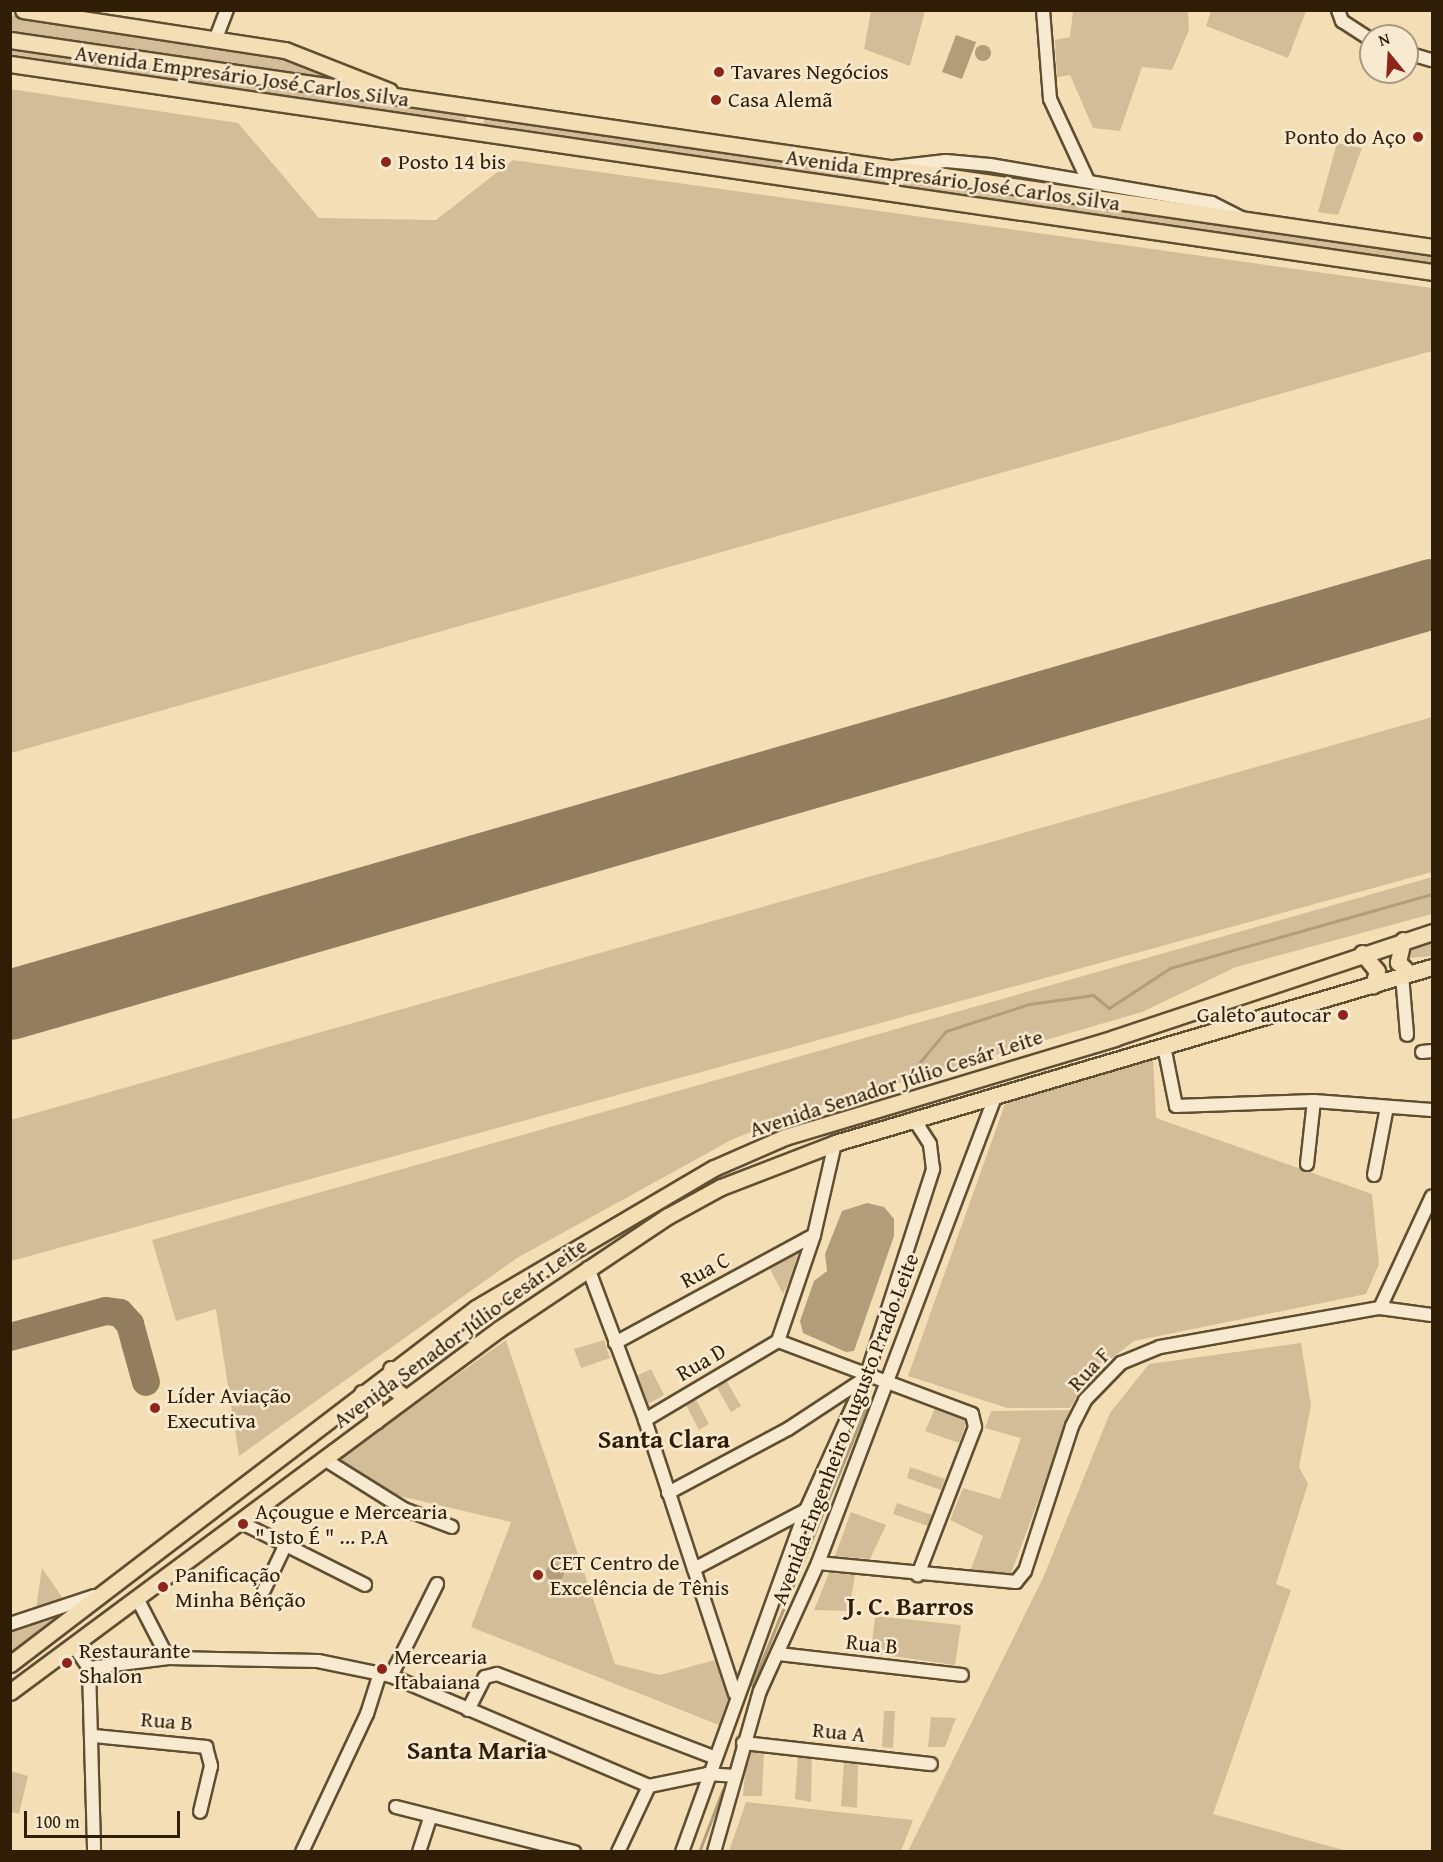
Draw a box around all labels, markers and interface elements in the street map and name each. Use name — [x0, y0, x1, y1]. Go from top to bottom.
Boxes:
north arrow — [1359, 24, 1419, 84]
text: N — [1375, 26, 1393, 52]
street label: Avenida Empresário José Carlos Silva — [73, 39, 411, 113]
place label: Tavares Negócios — [731, 59, 889, 85]
marker: Tavares Negócios — [712, 65, 726, 79]
place label: Casa Alemã — [728, 87, 833, 113]
marker: Casa Alemã — [709, 93, 723, 107]
place label: Ponto do Aço — [1285, 124, 1406, 150]
marker: Ponto do Aço — [1411, 130, 1425, 144]
street label: Avenida Empresário José Carlos Silva — [784, 143, 1122, 217]
place label: Posto 14 bis — [398, 149, 506, 175]
marker: Posto 14 bis — [379, 155, 393, 169]
place label: Galeto autocar — [1197, 1002, 1331, 1028]
marker: Galeto autocar — [1336, 1008, 1350, 1022]
street label: Avenida Senador Júlio Cesár Leite — [746, 1023, 1046, 1143]
street label: Avenida Senador Júlio Cesár Leite — [328, 1232, 592, 1434]
street label: Rua C — [676, 1246, 734, 1294]
street label: Avenida Engenheiro Augusto Prado Leite — [766, 1250, 924, 1608]
street label: Rua D — [671, 1337, 731, 1387]
street label: Rua F — [1062, 1342, 1116, 1396]
place label: Líder Aviação Executiva — [167, 1382, 291, 1434]
marker: Líder Aviação Executiva — [148, 1401, 162, 1415]
district label: Santa Clara — [598, 1423, 730, 1455]
place label: Açougue e Mercearia " Isto É " ... P.A — [255, 1498, 448, 1550]
marker: Açougue e Mercearia " Isto É " ... P.A — [236, 1517, 250, 1531]
place label: CET Centro de Excelência de Tênis — [550, 1549, 729, 1600]
place label: Panificação Minha Bênção — [175, 1561, 306, 1612]
marker: CET Centro de Excelência de Tênis — [531, 1568, 545, 1582]
marker: Panificação Minha Bênção — [156, 1580, 170, 1594]
district label: J. C. Barros — [846, 1590, 974, 1622]
street label: Rua B — [845, 1628, 899, 1660]
place label: Restaurante Shalon — [79, 1637, 190, 1688]
place label: Mercearia Itabaiana — [394, 1643, 487, 1694]
marker: Restaurante Shalon — [60, 1656, 74, 1670]
marker: Mercearia Itabaiana — [375, 1662, 389, 1676]
street label: Rua B — [140, 1706, 194, 1736]
street label: Rua A — [811, 1716, 867, 1748]
district label: Santa Maria — [407, 1734, 547, 1766]
scale bar — [27, 1799, 183, 1837]
text: 100 m — [35, 1808, 80, 1835]

